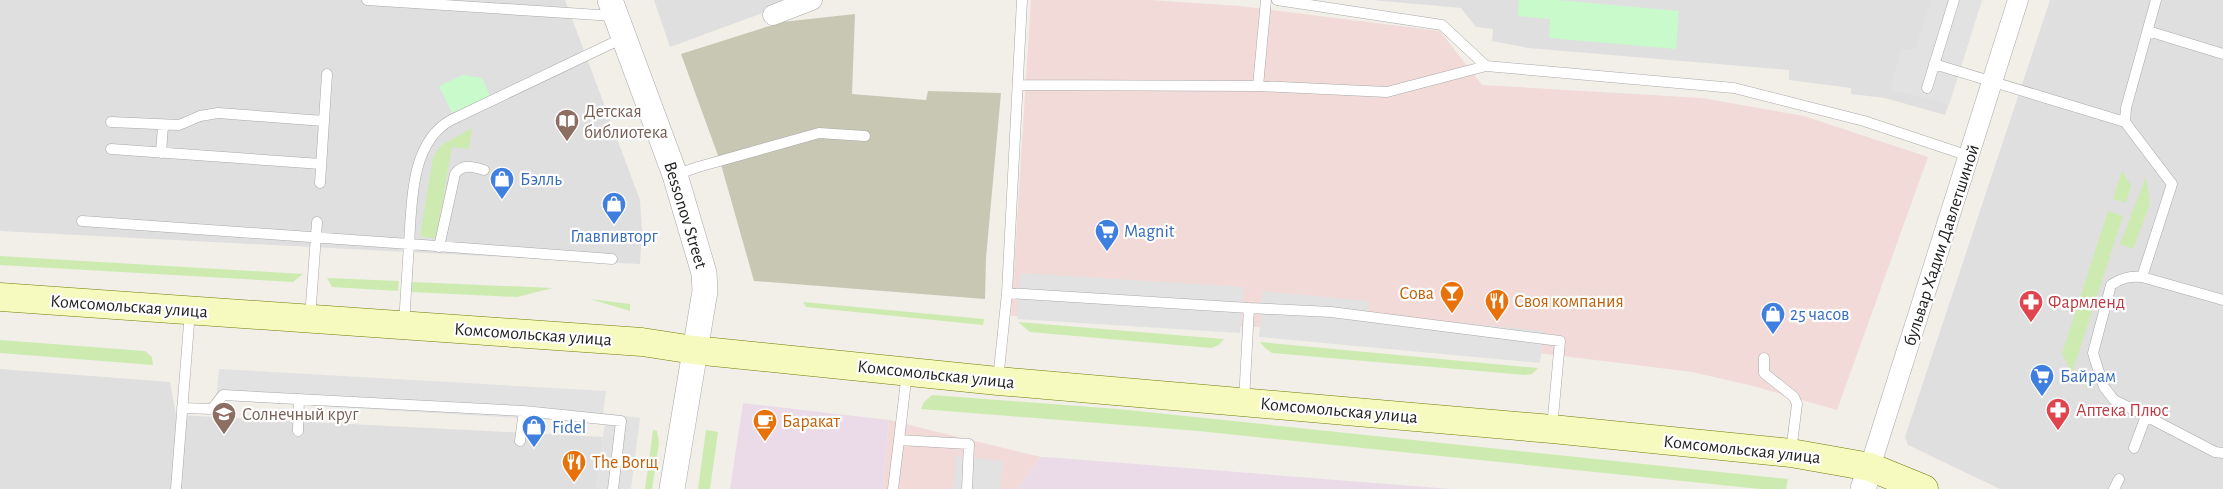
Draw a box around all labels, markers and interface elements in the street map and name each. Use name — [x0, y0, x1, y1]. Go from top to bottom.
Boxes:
place label: Детская библиотека — [584, 103, 668, 142]
library icon: Детская библиотека — [554, 108, 580, 142]
street label: бульвар Хадии Давлетшиной — [1900, 142, 1983, 348]
street label: Bessonov Street — [660, 160, 710, 271]
shop icon: Бэлль — [489, 166, 515, 200]
place label: Бэлль — [520, 171, 562, 189]
shop icon: Главпивторг — [601, 191, 627, 225]
supermarket icon: Magnit — [1094, 218, 1120, 252]
place label: Magnit — [1124, 223, 1175, 241]
place label: Главпивторг — [570, 228, 659, 246]
bar icon: Сова — [1439, 280, 1465, 314]
place label: Сова — [1399, 285, 1434, 303]
restaurant icon: Своя компания — [1484, 288, 1510, 322]
pharmacy icon: Фармленд — [2018, 289, 2044, 323]
street label: Комсомольская улица — [49, 293, 208, 321]
place label: Своя компания — [1514, 293, 1624, 311]
place label: Фармленд — [2048, 294, 2125, 312]
shop icon: 25 часов — [1760, 301, 1786, 335]
place label: 25 часов — [1790, 306, 1849, 324]
street label: Комсомольская улица — [453, 321, 612, 349]
street label: Комсомольская улица — [856, 358, 1016, 392]
supermarket icon: Байрам — [2029, 363, 2055, 397]
place label: Байрам — [2060, 368, 2116, 386]
street label: Комсомольская улица — [1259, 395, 1419, 427]
pharmacy icon: Аптека Плюс — [2045, 397, 2071, 431]
school or university icon: Солнечный круг — [211, 401, 237, 435]
place label: Аптека Плюс — [2076, 402, 2169, 420]
place label: Солнечный круг — [242, 406, 359, 424]
cafe icon: Баракат — [752, 408, 778, 442]
place label: Баракат — [782, 413, 841, 431]
shop icon: Fidel — [521, 414, 547, 448]
place label: Fidel — [552, 419, 586, 437]
street label: Комсомольская улица — [1662, 433, 1822, 467]
restaurant icon: The Borщ — [561, 449, 587, 483]
place label: The Borщ — [592, 454, 659, 472]

